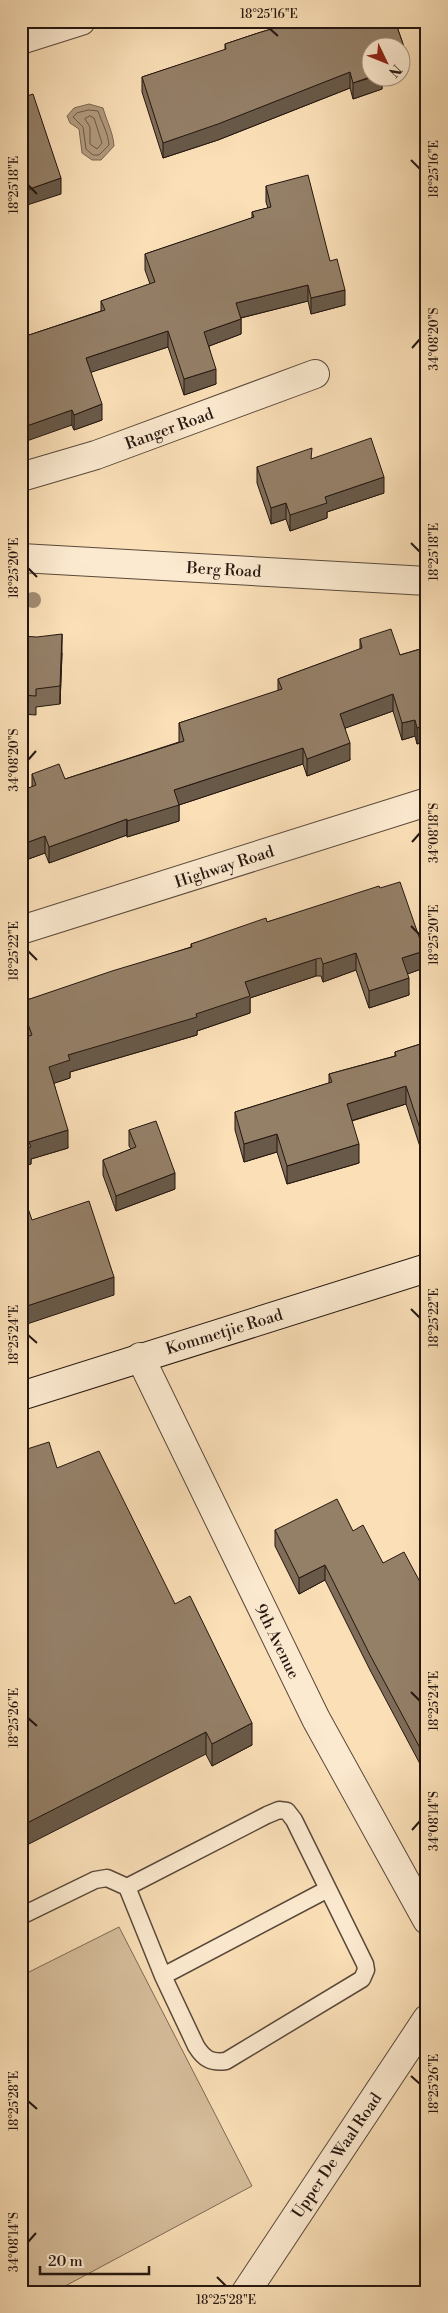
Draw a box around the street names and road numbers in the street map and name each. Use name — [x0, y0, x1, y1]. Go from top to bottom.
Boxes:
street label: Ranger Road — [122, 404, 216, 454]
street label: Berg Road — [185, 558, 262, 582]
street label: Highway Road — [172, 842, 276, 892]
street label: Kommetjie Road — [163, 1305, 285, 1359]
street label: 9th Avenue — [250, 1601, 304, 1682]
street label: Upper De Waal Road — [287, 2089, 386, 2222]

